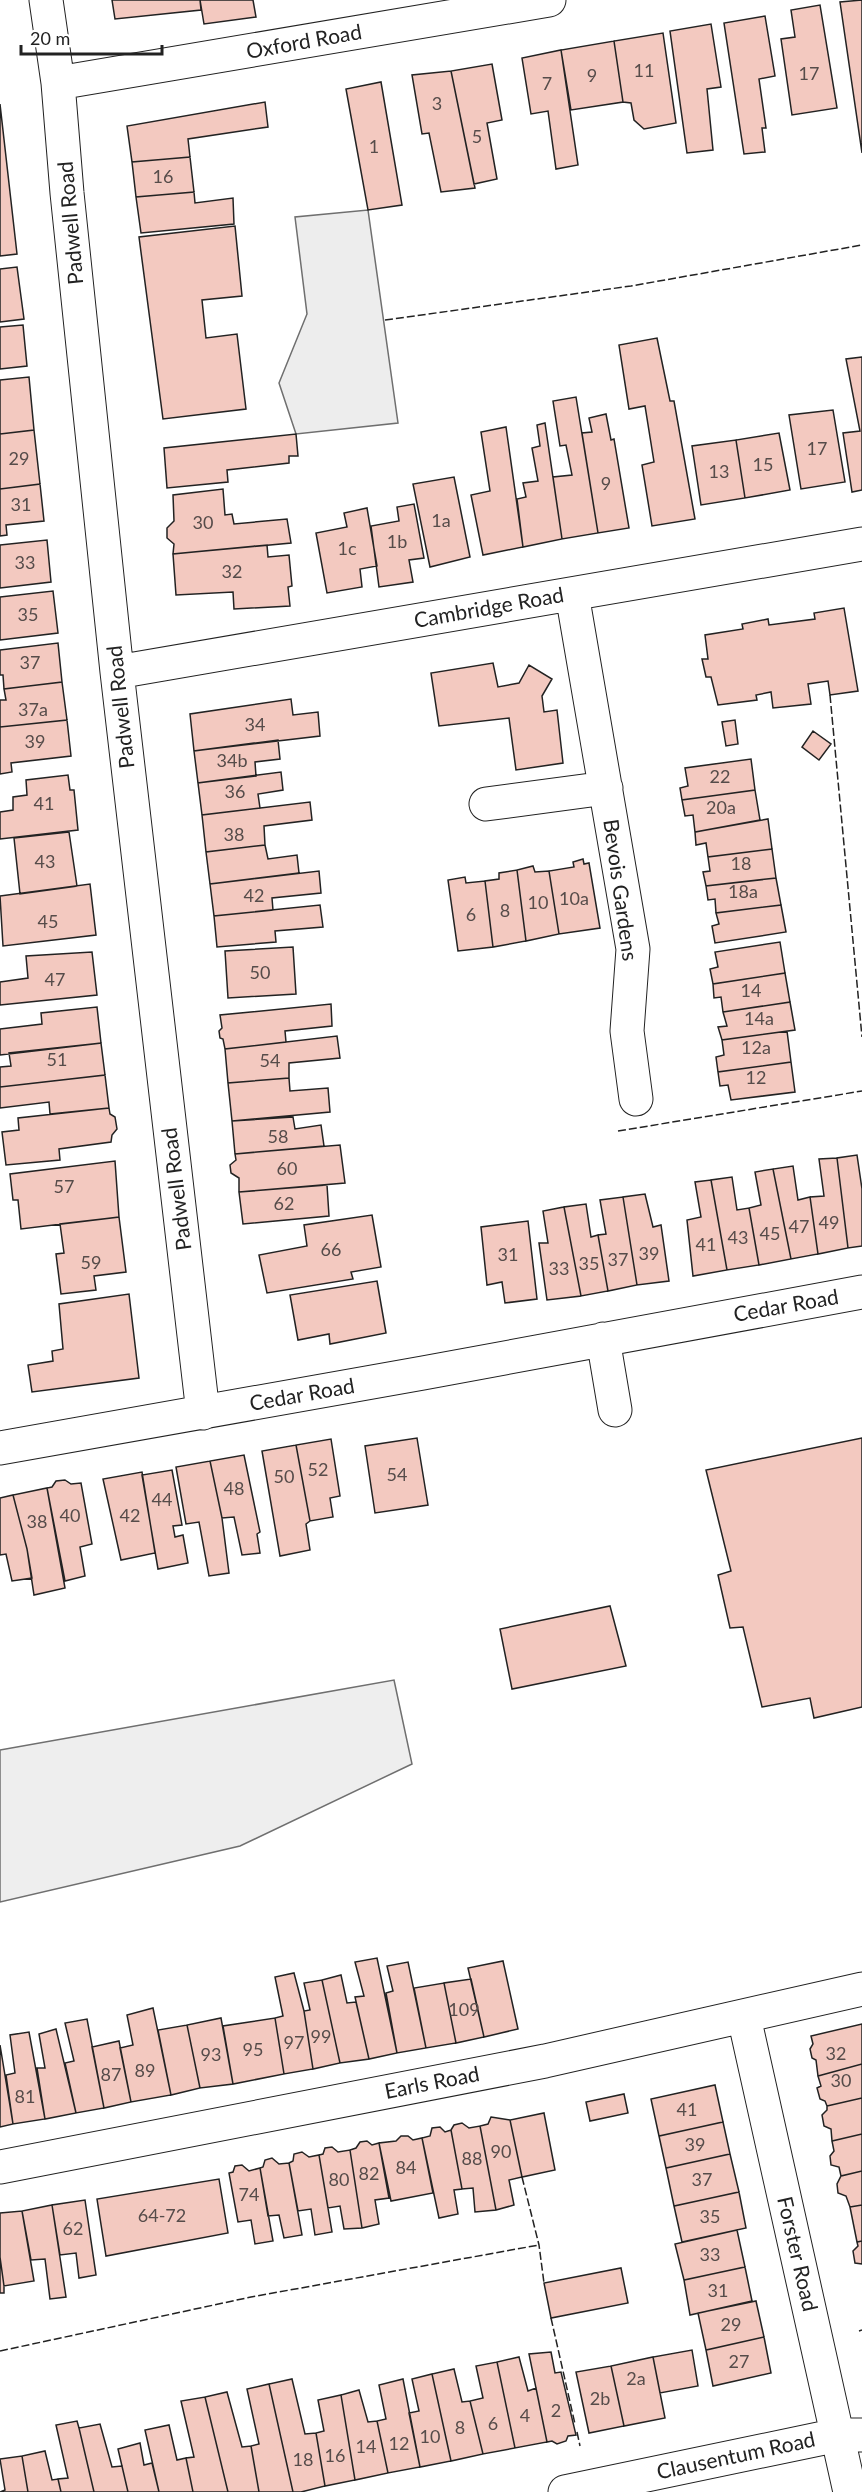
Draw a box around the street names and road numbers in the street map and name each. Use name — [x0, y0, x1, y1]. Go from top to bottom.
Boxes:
street label: Oxford Road — [244, 18, 363, 63]
street label: Padwell Road — [52, 160, 87, 286]
street label: Cambridge Road — [412, 581, 566, 632]
street label: Padwell Road — [101, 644, 138, 770]
street label: Bevois Gardens — [599, 817, 644, 962]
street label: Padwell Road — [156, 1126, 195, 1252]
street label: Cedar Road — [731, 1283, 840, 1326]
street label: Cedar Road — [247, 1372, 356, 1415]
street label: Earls Road — [382, 2060, 481, 2103]
street label: Forster Road — [773, 2194, 824, 2314]
street label: Clausentum Road — [654, 2426, 817, 2484]

